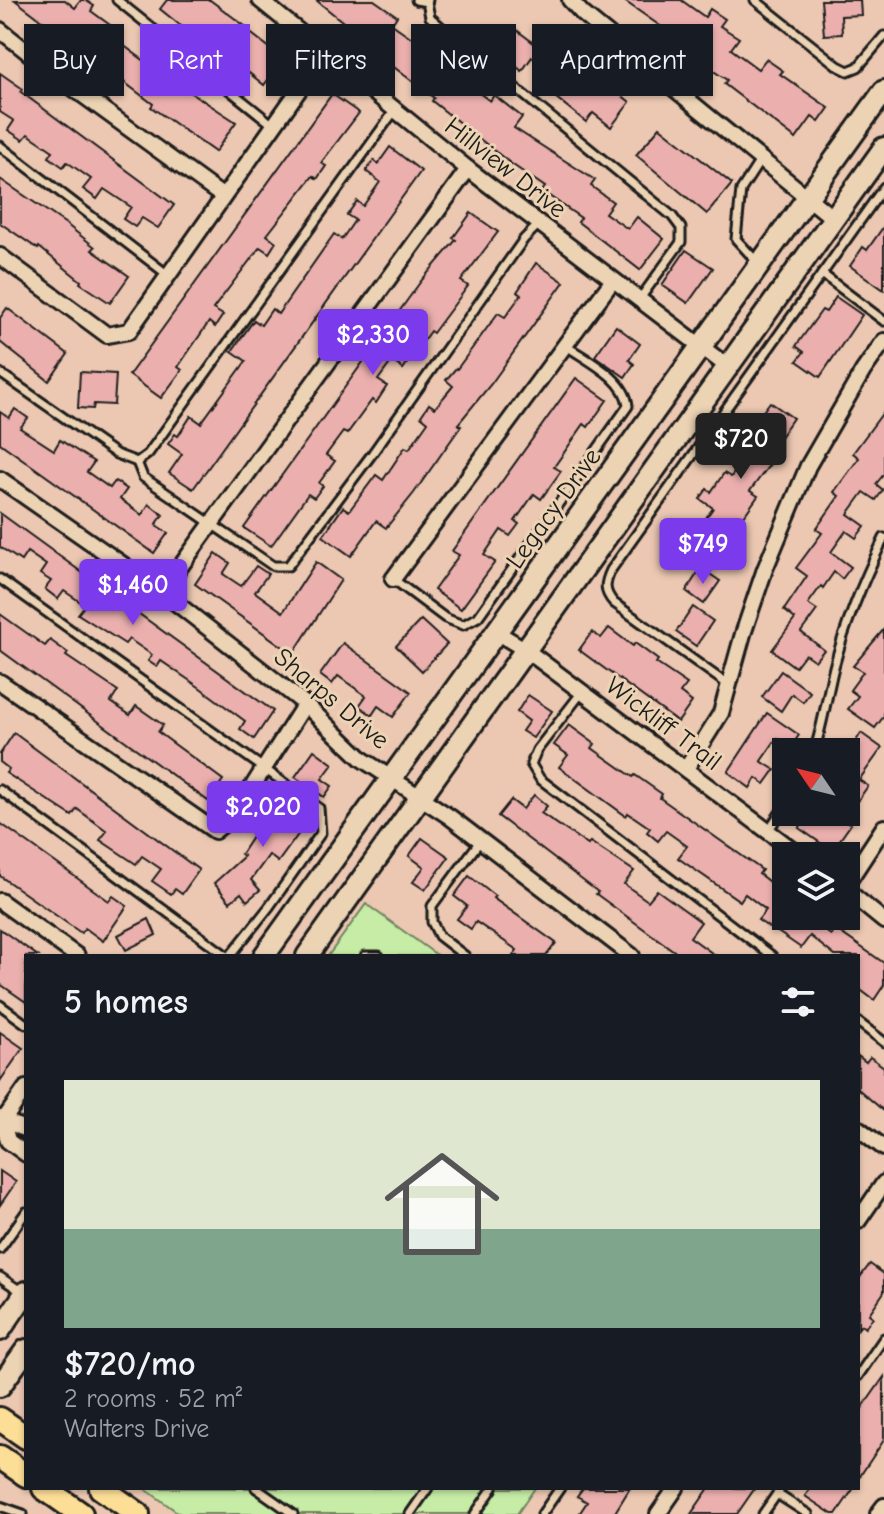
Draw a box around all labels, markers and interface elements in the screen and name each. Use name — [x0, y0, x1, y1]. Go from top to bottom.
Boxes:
chip: Buy — [24, 24, 124, 96]
chip: Rent — [140, 24, 250, 96]
chip: Filters — [266, 24, 395, 96]
chip: New — [411, 24, 516, 96]
chip: Apartment — [532, 24, 713, 96]
street label: Hillview Drive — [439, 111, 572, 225]
pin: $2,330 — [308, 309, 438, 377]
text: $2,330 — [336, 320, 410, 350]
pin: $720 — [694, 413, 788, 481]
text: $720 — [713, 424, 769, 454]
street label: Legacy Drive — [500, 443, 608, 575]
pin: $749 — [656, 518, 750, 586]
text: $749 — [677, 529, 729, 559]
pin: $1,460 — [68, 559, 198, 627]
text: $1,460 — [97, 570, 169, 600]
street label: Sharps Drive — [268, 642, 395, 756]
street label: Wickliff Trail — [600, 671, 727, 777]
north arrow — [772, 738, 860, 826]
map controls — [772, 738, 860, 930]
pin: $2,020 — [198, 781, 328, 849]
text: $2,020 — [225, 792, 301, 822]
button: layers — [772, 842, 860, 930]
icon: filters — [776, 980, 820, 1024]
text: 5 homes — [64, 982, 188, 1022]
icon: home — [370, 1132, 514, 1276]
text: $720/mo — [64, 1344, 196, 1384]
text: 2 rooms · 52 m² — [64, 1384, 242, 1414]
text: Walters Drive — [64, 1414, 209, 1444]

